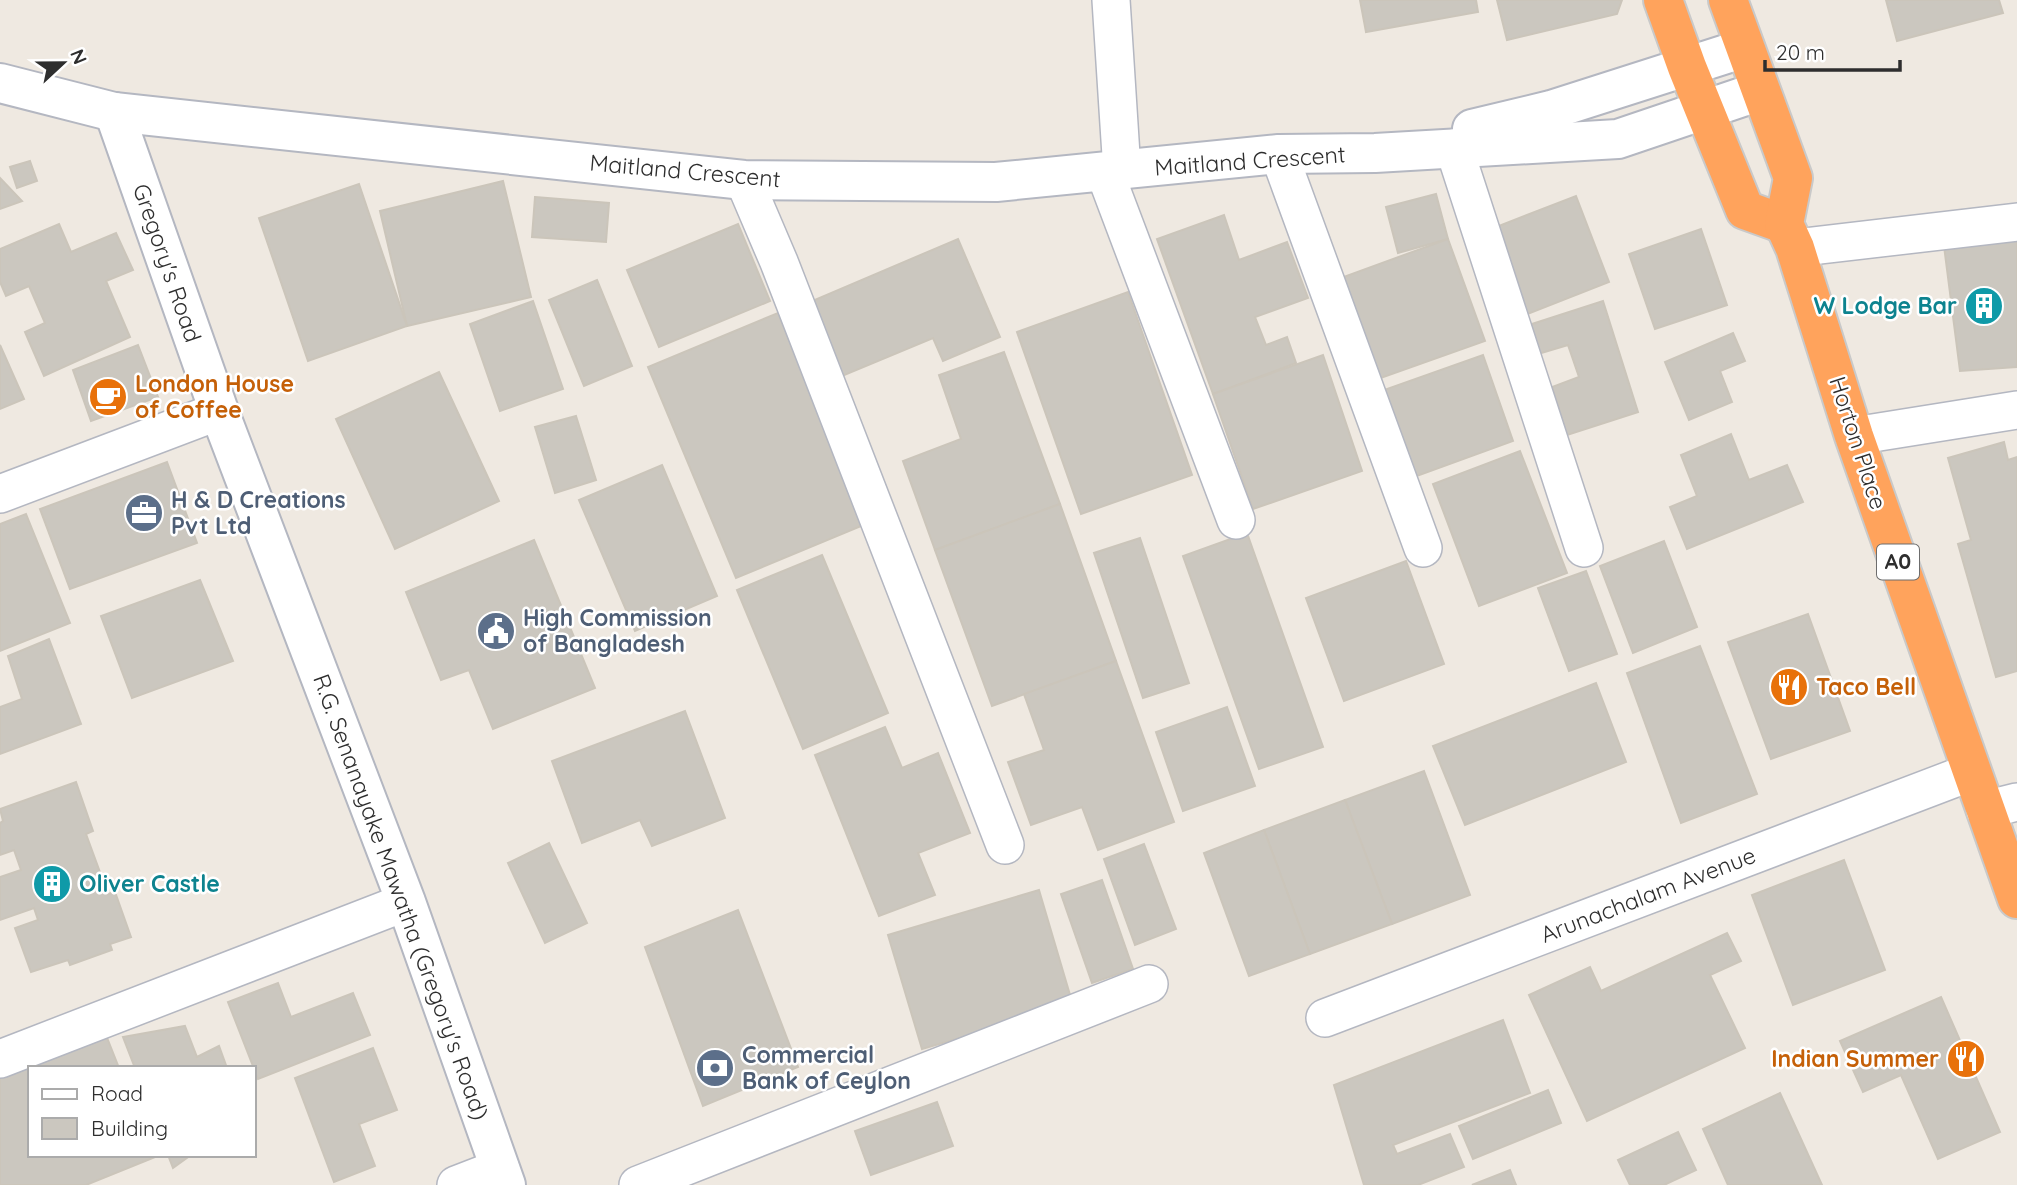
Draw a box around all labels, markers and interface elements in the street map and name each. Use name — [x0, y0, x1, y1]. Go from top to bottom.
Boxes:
north arrow — [28, 28, 98, 98]
scale bar — [1765, 28, 1900, 72]
text: 20 m — [1776, 39, 1825, 65]
text: N — [65, 46, 93, 68]
street label: Maitland Crescent — [1153, 139, 1347, 182]
street label: Maitland Crescent — [588, 148, 782, 193]
street label: Gregory's Road — [127, 180, 208, 346]
building icon: W Lodge Bar — [1963, 285, 2005, 327]
place label: W Lodge Bar — [1813, 291, 1957, 320]
place label: London House of Coffee — [135, 369, 294, 424]
street label: Horton Place — [1823, 373, 1894, 513]
cafe icon: London House of Coffee — [87, 376, 129, 418]
place label: H & D Creations Pvt Ltd — [171, 485, 346, 540]
office icon: H & D Creations Pvt Ltd — [123, 492, 165, 534]
road number: A0 — [1877, 544, 1919, 580]
place label: High Commission of Bangladesh — [523, 603, 712, 658]
public building icon: High Commission of Bangladesh — [475, 610, 517, 652]
restaurant icon: Taco Bell — [1768, 666, 1810, 708]
street label: R.G. Senanayake Mawatha (Gregory's Road) — [307, 670, 496, 1124]
place label: Taco Bell — [1816, 672, 1916, 701]
street label: Arunachalam Avenue — [1536, 840, 1760, 949]
building icon: Oliver Castle — [31, 863, 73, 905]
place label: Oliver Castle — [79, 869, 220, 898]
restaurant icon: Indian Summer — [1945, 1038, 1987, 1080]
place label: Commercial Bank of Ceylon — [742, 1040, 911, 1095]
place label: Indian Summer — [1771, 1044, 1939, 1073]
bank icon: Commercial Bank of Ceylon — [694, 1047, 736, 1089]
legend — [28, 1066, 256, 1157]
text: Road — [91, 1080, 143, 1106]
text: Building — [91, 1115, 168, 1141]

